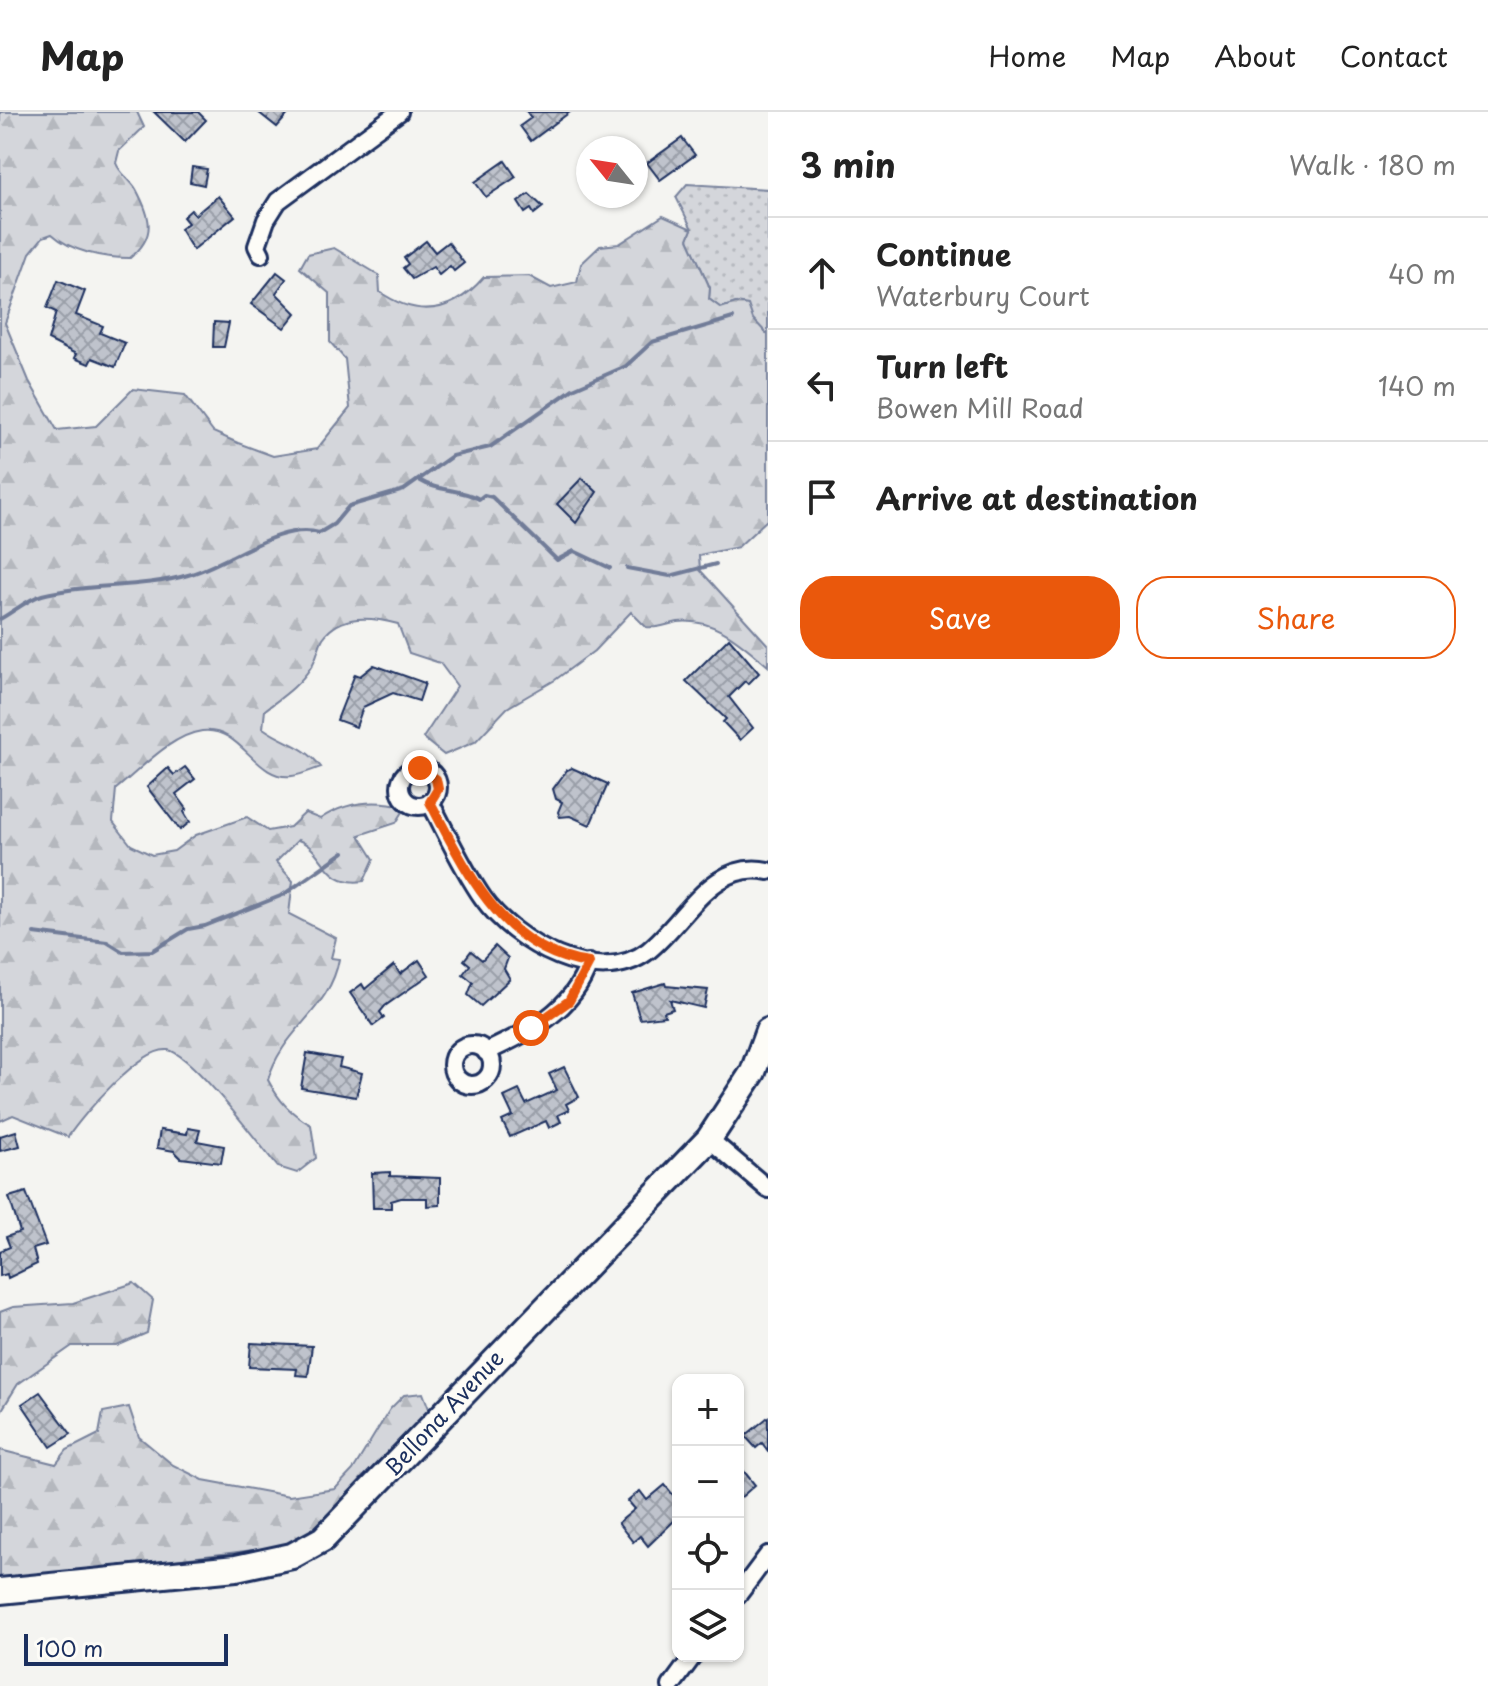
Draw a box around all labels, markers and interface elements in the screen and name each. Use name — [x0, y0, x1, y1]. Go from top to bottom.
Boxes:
text: Map — [40, 27, 124, 84]
text: Home — [988, 34, 1066, 77]
text: Map — [1110, 34, 1170, 77]
text: About — [1214, 34, 1296, 77]
text: Contact — [1340, 34, 1448, 77]
north arrow — [576, 136, 648, 208]
text: 3 min — [800, 138, 896, 190]
text: Walk · 180 m — [1289, 145, 1456, 184]
text: Continue — [876, 231, 1011, 276]
icon: ahead — [800, 251, 844, 295]
text: 40 m — [1388, 254, 1456, 293]
text: Waterbury Court — [876, 276, 1090, 315]
text: Turn left — [876, 343, 1008, 388]
icon: left — [800, 363, 844, 407]
text: 140 m — [1378, 366, 1456, 405]
text: Bowen Mill Road — [876, 388, 1084, 427]
icon: arrive — [800, 475, 844, 519]
text: Arrive at destination — [876, 475, 1198, 520]
button: Save — [800, 576, 1120, 659]
button: Share — [1136, 576, 1456, 659]
route end — [402, 750, 438, 786]
route start — [513, 1010, 549, 1046]
street label: Bellona Avenue — [376, 1342, 510, 1482]
map controls — [672, 1374, 744, 1662]
button: + — [672, 1374, 744, 1446]
button: − — [672, 1446, 744, 1518]
button: locate — [672, 1518, 744, 1590]
button: layers — [672, 1590, 744, 1662]
scale bar — [24, 1630, 228, 1666]
text: 100 m — [36, 1631, 103, 1664]

